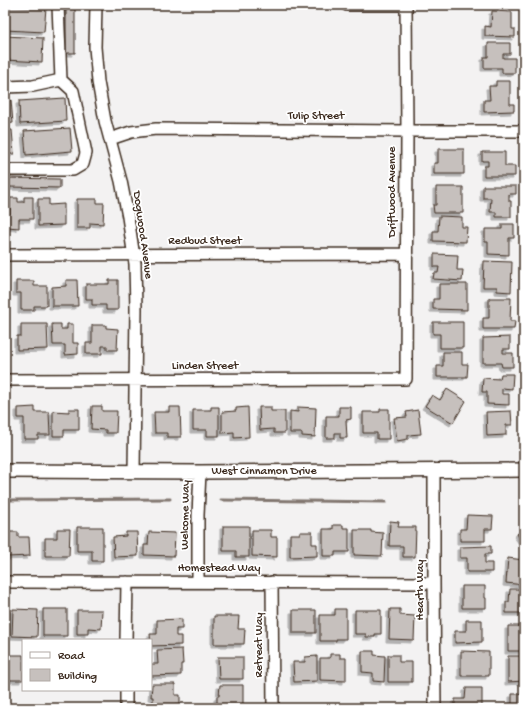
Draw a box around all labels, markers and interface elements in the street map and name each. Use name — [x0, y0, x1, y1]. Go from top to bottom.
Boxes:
street label: Tulip Street — [287, 110, 345, 124]
street label: Driftwood Avenue — [386, 146, 400, 238]
street label: Dogwood Avenue — [129, 189, 155, 281]
street label: Redbud Street — [168, 235, 243, 249]
street label: Linden Street — [172, 360, 239, 374]
street label: West Cinnamon Drive — [211, 465, 317, 479]
street label: Welcome Way — [178, 480, 194, 550]
street label: Hearth Way — [414, 559, 428, 620]
street label: Homestead Way — [178, 562, 260, 576]
street label: Retreat Way — [253, 612, 267, 678]
legend — [22, 639, 152, 691]
text: Road — [58, 650, 85, 664]
text: Building — [57, 670, 97, 684]

